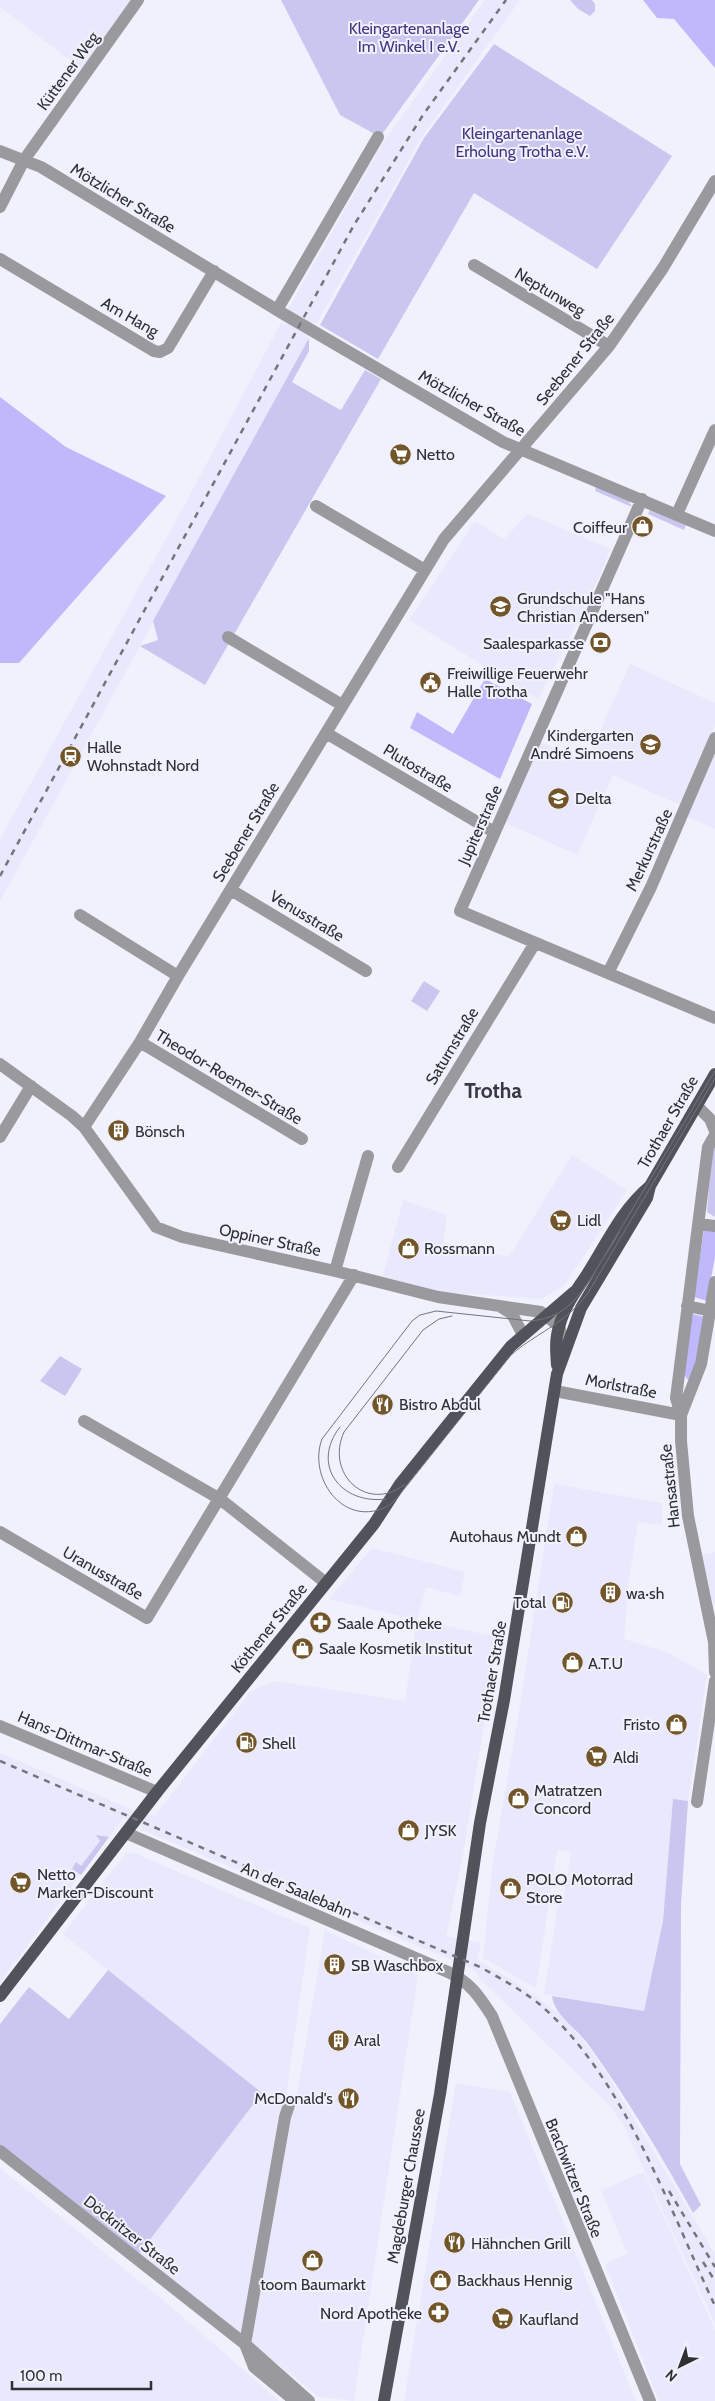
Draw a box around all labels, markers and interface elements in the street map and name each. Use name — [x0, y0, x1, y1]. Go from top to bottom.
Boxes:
park label: Kleingartenanlage Im Winkel I e.V. — [349, 19, 469, 56]
street label: Küttener Weg — [33, 27, 103, 114]
park label: Kleingartenanlage Erholung Trotha e.V. — [455, 124, 589, 161]
street label: Mötzlicher Straße — [67, 159, 179, 237]
street label: Neptunweg — [512, 264, 589, 321]
street label: Am Hang — [98, 293, 163, 342]
street label: Seebener Straße — [532, 309, 618, 409]
street label: Mötzlicher Straße — [415, 366, 529, 440]
supermarket icon: Netto — [388, 442, 412, 466]
place label: Netto — [416, 445, 455, 464]
shop icon: Coiffeur — [631, 515, 655, 539]
place label: Coiffeur — [573, 518, 628, 537]
place label: Grundschule "Hans Christian Andersen" — [517, 589, 649, 626]
school or university icon: Grundschule "Hans Christian Andersen" — [489, 595, 513, 619]
bank icon: Saalesparkasse — [588, 631, 612, 655]
place label: Saalesparkasse — [483, 634, 584, 653]
place label: Freiwillige Feuerwehr Halle Trotha — [447, 664, 589, 701]
public building icon: Freiwillige Feuerwehr Halle Trotha — [419, 670, 443, 694]
place label: Kindergarten André Simoens — [530, 726, 634, 763]
school or university icon: Kindergarten André Simoens — [638, 732, 662, 756]
place label: Halle Wohnstadt Nord — [87, 738, 199, 775]
street label: Plutostraße — [380, 740, 456, 796]
station icon: Halle Wohnstadt Nord — [59, 744, 83, 768]
street label: Seebener Straße — [209, 779, 283, 885]
street label: Jupiterstraße — [454, 782, 506, 869]
school or university icon: Delta — [547, 786, 571, 810]
place label: Delta — [575, 789, 612, 808]
street label: Merkurstraße — [622, 806, 676, 894]
street label: Venusstraße — [267, 886, 347, 946]
street label: Saturnstraße — [422, 1004, 482, 1088]
street label: Theodor-Roemer-Straße — [152, 1026, 306, 1128]
street label: Trothaer Straße — [634, 1072, 702, 1172]
district label: Trotha — [464, 1078, 522, 1103]
building icon: Bönsch — [107, 1119, 131, 1143]
place label: Bönsch — [135, 1122, 185, 1141]
supermarket icon: Lidl — [549, 1208, 573, 1232]
place label: Lidl — [577, 1211, 601, 1230]
street label: Oppiner Straße — [217, 1220, 323, 1260]
shop icon: Rossmann — [396, 1236, 420, 1260]
place label: Rossmann — [424, 1239, 495, 1258]
street label: Morlstraße — [584, 1370, 658, 1402]
restaurant icon: Bistro Abdul — [371, 1392, 395, 1416]
place label: Bistro Abdul — [399, 1395, 481, 1414]
street label: Hansastraße — [656, 1443, 684, 1529]
shop icon: Autohaus Mundt — [565, 1524, 589, 1548]
place label: Autohaus Mundt — [449, 1527, 562, 1546]
street label: Uranusstraße — [59, 1542, 147, 1604]
street label: Köthener Straße — [227, 1579, 311, 1677]
building icon: wa·sh — [598, 1581, 622, 1605]
place label: wa·sh — [626, 1584, 664, 1603]
fuel station icon: Total — [550, 1590, 574, 1614]
place label: Total — [513, 1593, 546, 1612]
pharmacy icon: Saale Apotheke — [309, 1611, 333, 1635]
place label: Saale Apotheke — [337, 1614, 442, 1633]
street label: Trothaer Straße — [474, 1619, 510, 1725]
shop icon: Saale Kosmetik Institut — [291, 1636, 315, 1660]
place label: Saale Kosmetik Institut — [319, 1639, 473, 1658]
shop icon: A.T.U — [560, 1651, 584, 1675]
place label: A.T.U — [588, 1654, 623, 1673]
street label: Hans-Dittmar-Straße — [15, 1707, 155, 1781]
shop icon: Fristo — [664, 1712, 688, 1736]
place label: Fristo — [623, 1715, 660, 1734]
fuel station icon: Shell — [234, 1731, 258, 1755]
place label: Shell — [262, 1734, 296, 1753]
supermarket icon: Aldi — [585, 1745, 609, 1769]
place label: Aldi — [613, 1748, 639, 1767]
place label: Matratzen Concord — [534, 1781, 602, 1818]
shop icon: Matratzen Concord — [506, 1787, 530, 1811]
shop icon: JYSK — [397, 1818, 421, 1842]
place label: JYSK — [424, 1821, 457, 1840]
street label: An der Saalebahn — [239, 1858, 355, 1922]
place label: Netto Marken-Discount — [37, 1865, 154, 1902]
place label: POLO Motorrad Store — [526, 1870, 633, 1907]
supermarket icon: Netto Marken-Discount — [9, 1871, 33, 1895]
shop icon: POLO Motorrad Store — [498, 1876, 522, 1900]
building icon: SB Waschbox — [323, 1953, 347, 1977]
place label: SB Waschbox — [351, 1956, 444, 1975]
building icon: Aral — [326, 2028, 350, 2052]
place label: Aral — [354, 2031, 380, 2050]
restaurant icon: McDonald's — [337, 2086, 361, 2110]
place label: McDonald's — [254, 2089, 333, 2108]
street label: Magdeburger Chaussee — [383, 2107, 429, 2265]
street label: Brachwitzer Straße — [541, 2116, 607, 2240]
street label: Döckritzer Straße — [80, 2191, 184, 2279]
restaurant icon: Hähnchen Grill — [443, 2231, 467, 2255]
place label: Hähnchen Grill — [471, 2234, 571, 2253]
shop icon: toom Baumarkt — [301, 2248, 325, 2272]
shop icon: Backhaus Hennig — [429, 2268, 453, 2292]
place label: Backhaus Hennig — [457, 2271, 573, 2290]
place label: toom Baumarkt — [260, 2275, 366, 2294]
pharmacy icon: Nord Apotheke — [426, 2301, 450, 2325]
place label: Nord Apotheke — [320, 2304, 422, 2323]
supermarket icon: Kaufland — [491, 2307, 515, 2331]
place label: Kaufland — [519, 2310, 579, 2329]
north arrow — [655, 2341, 705, 2391]
scale bar — [12, 2358, 151, 2390]
text: N — [662, 2366, 681, 2386]
text: 100 m — [20, 2367, 62, 2385]

